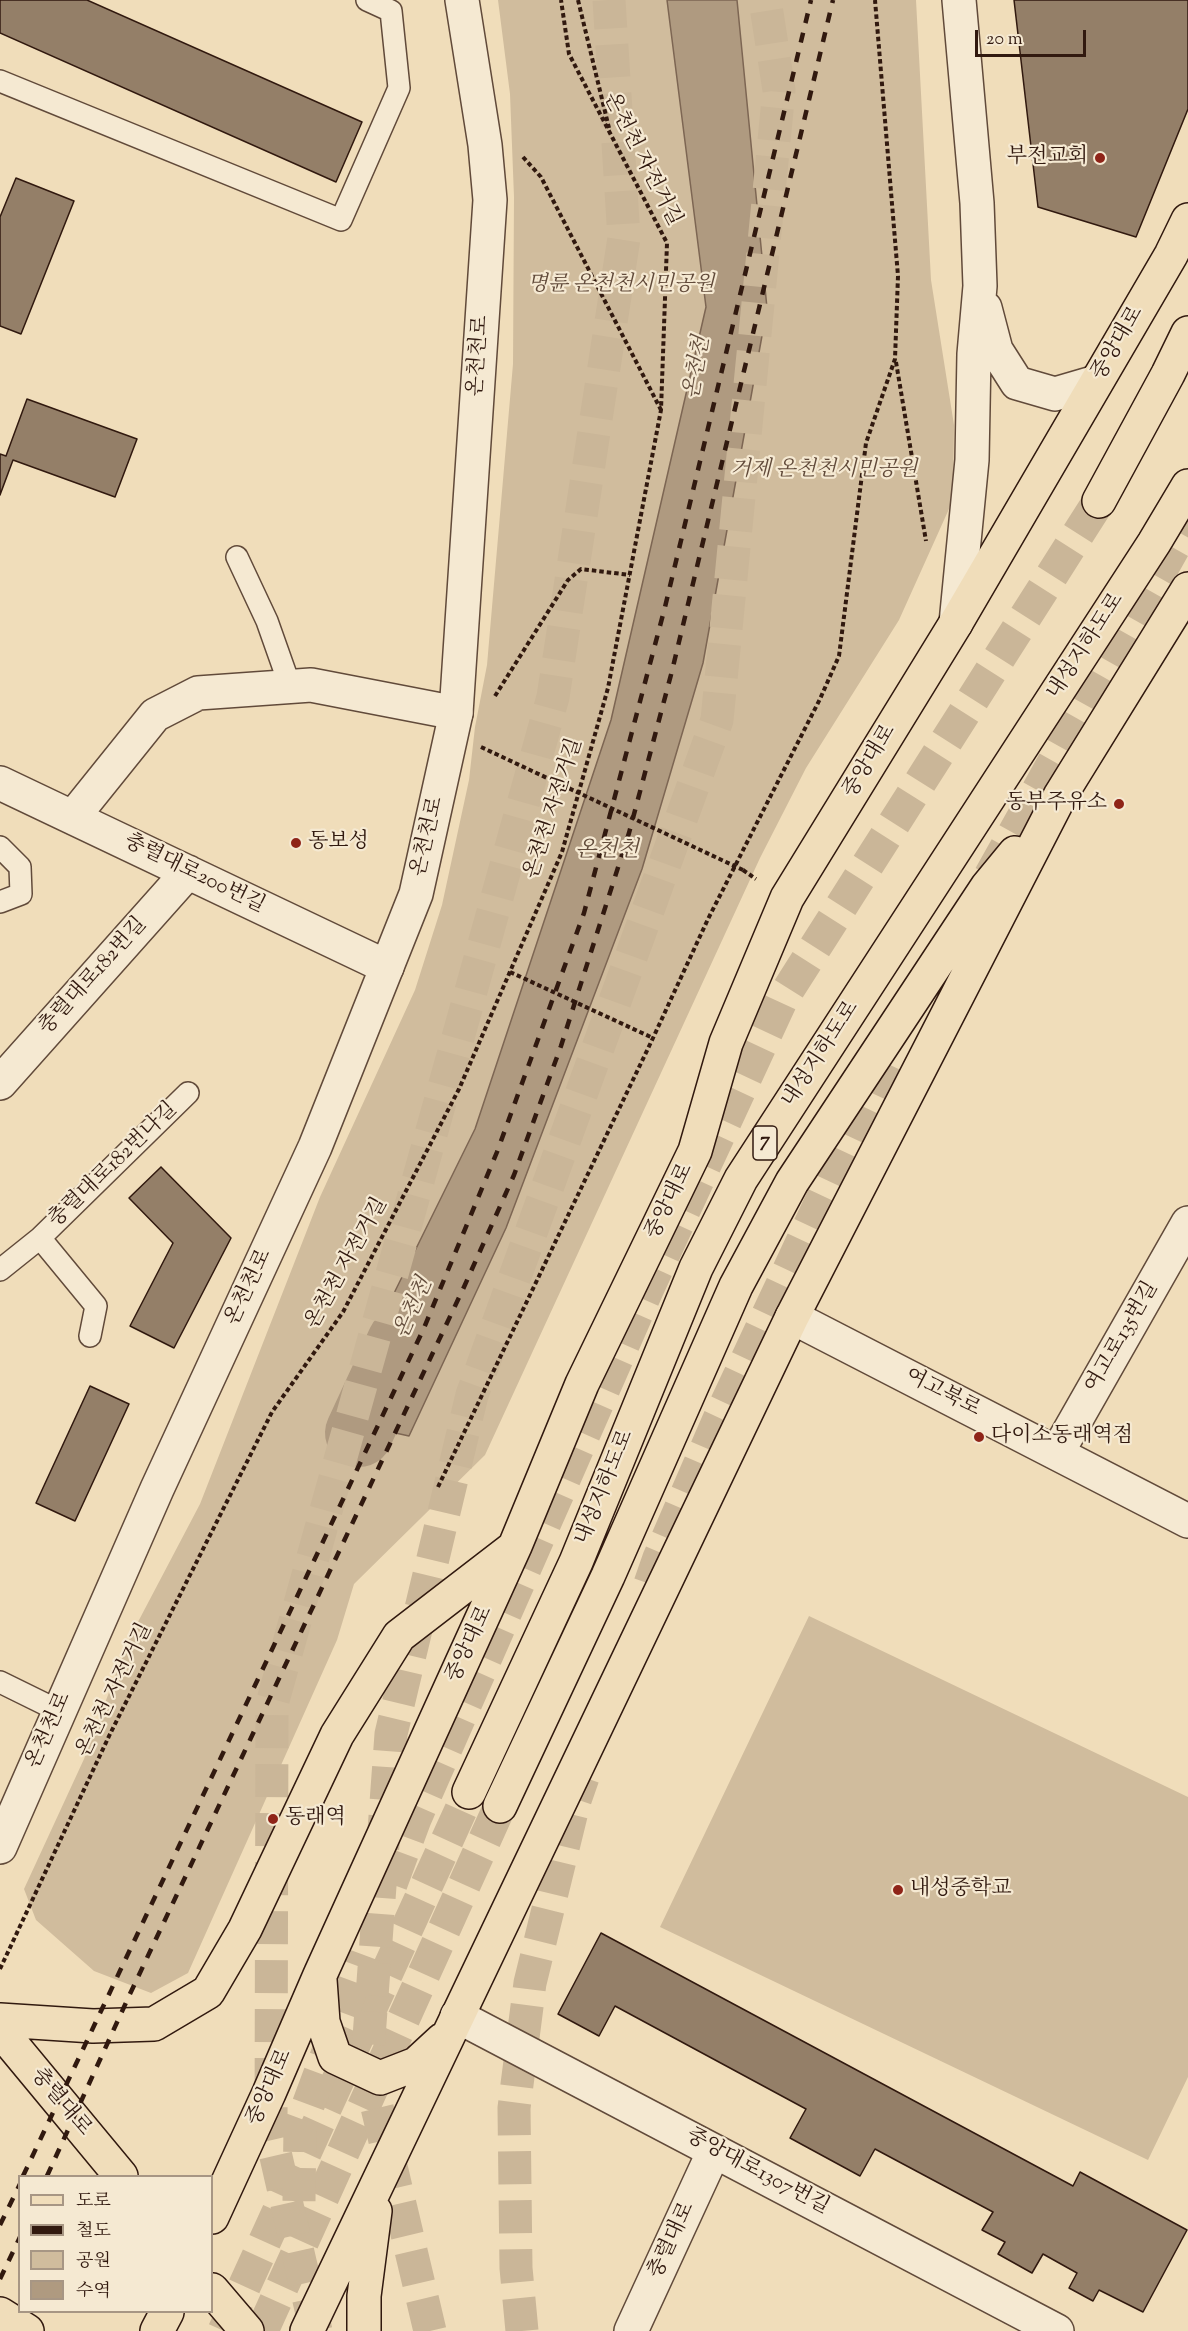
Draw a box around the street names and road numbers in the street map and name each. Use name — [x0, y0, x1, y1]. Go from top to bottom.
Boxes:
street label: 온천천 자전거길 — [597, 89, 685, 231]
street label: 중앙대로 — [1088, 303, 1150, 385]
street label: 온천천로 — [465, 315, 495, 397]
street label: 내성지하도로 — [1043, 589, 1131, 705]
street label: 중앙대로 — [839, 721, 903, 803]
street label: 온천천 자전거길 — [520, 735, 590, 883]
street label: 온천천로 — [408, 795, 450, 879]
street label: 충렬대로200번길 — [119, 830, 269, 920]
street label: 충렬대로182번길 — [35, 913, 153, 1041]
street label: 내성지하도로 — [778, 997, 866, 1113]
street label: 충렬대로182번나길 — [44, 1098, 184, 1234]
road number: 7 — [753, 1126, 777, 1160]
street label: 중앙대로 — [642, 1160, 700, 1244]
street label: 온천천 자전거길 — [301, 1194, 395, 1334]
street label: 온천천로 — [221, 1246, 279, 1330]
street label: 여고로135번길 — [1081, 1278, 1165, 1398]
street label: 여고북로 — [900, 1364, 984, 1424]
street label: 내성지하도로 — [572, 1427, 640, 1549]
street label: 중앙대로 — [442, 1603, 500, 1687]
street label: 온천천 자전거길 — [73, 1620, 159, 1762]
street label: 온천천로 — [22, 1689, 78, 1773]
street label: 중앙대로 — [243, 2046, 299, 2130]
street label: 충렬대로 — [24, 2064, 96, 2142]
street label: 중앙대로1307번길 — [681, 2125, 833, 2221]
street label: 충렬대로 — [644, 2199, 702, 2283]

